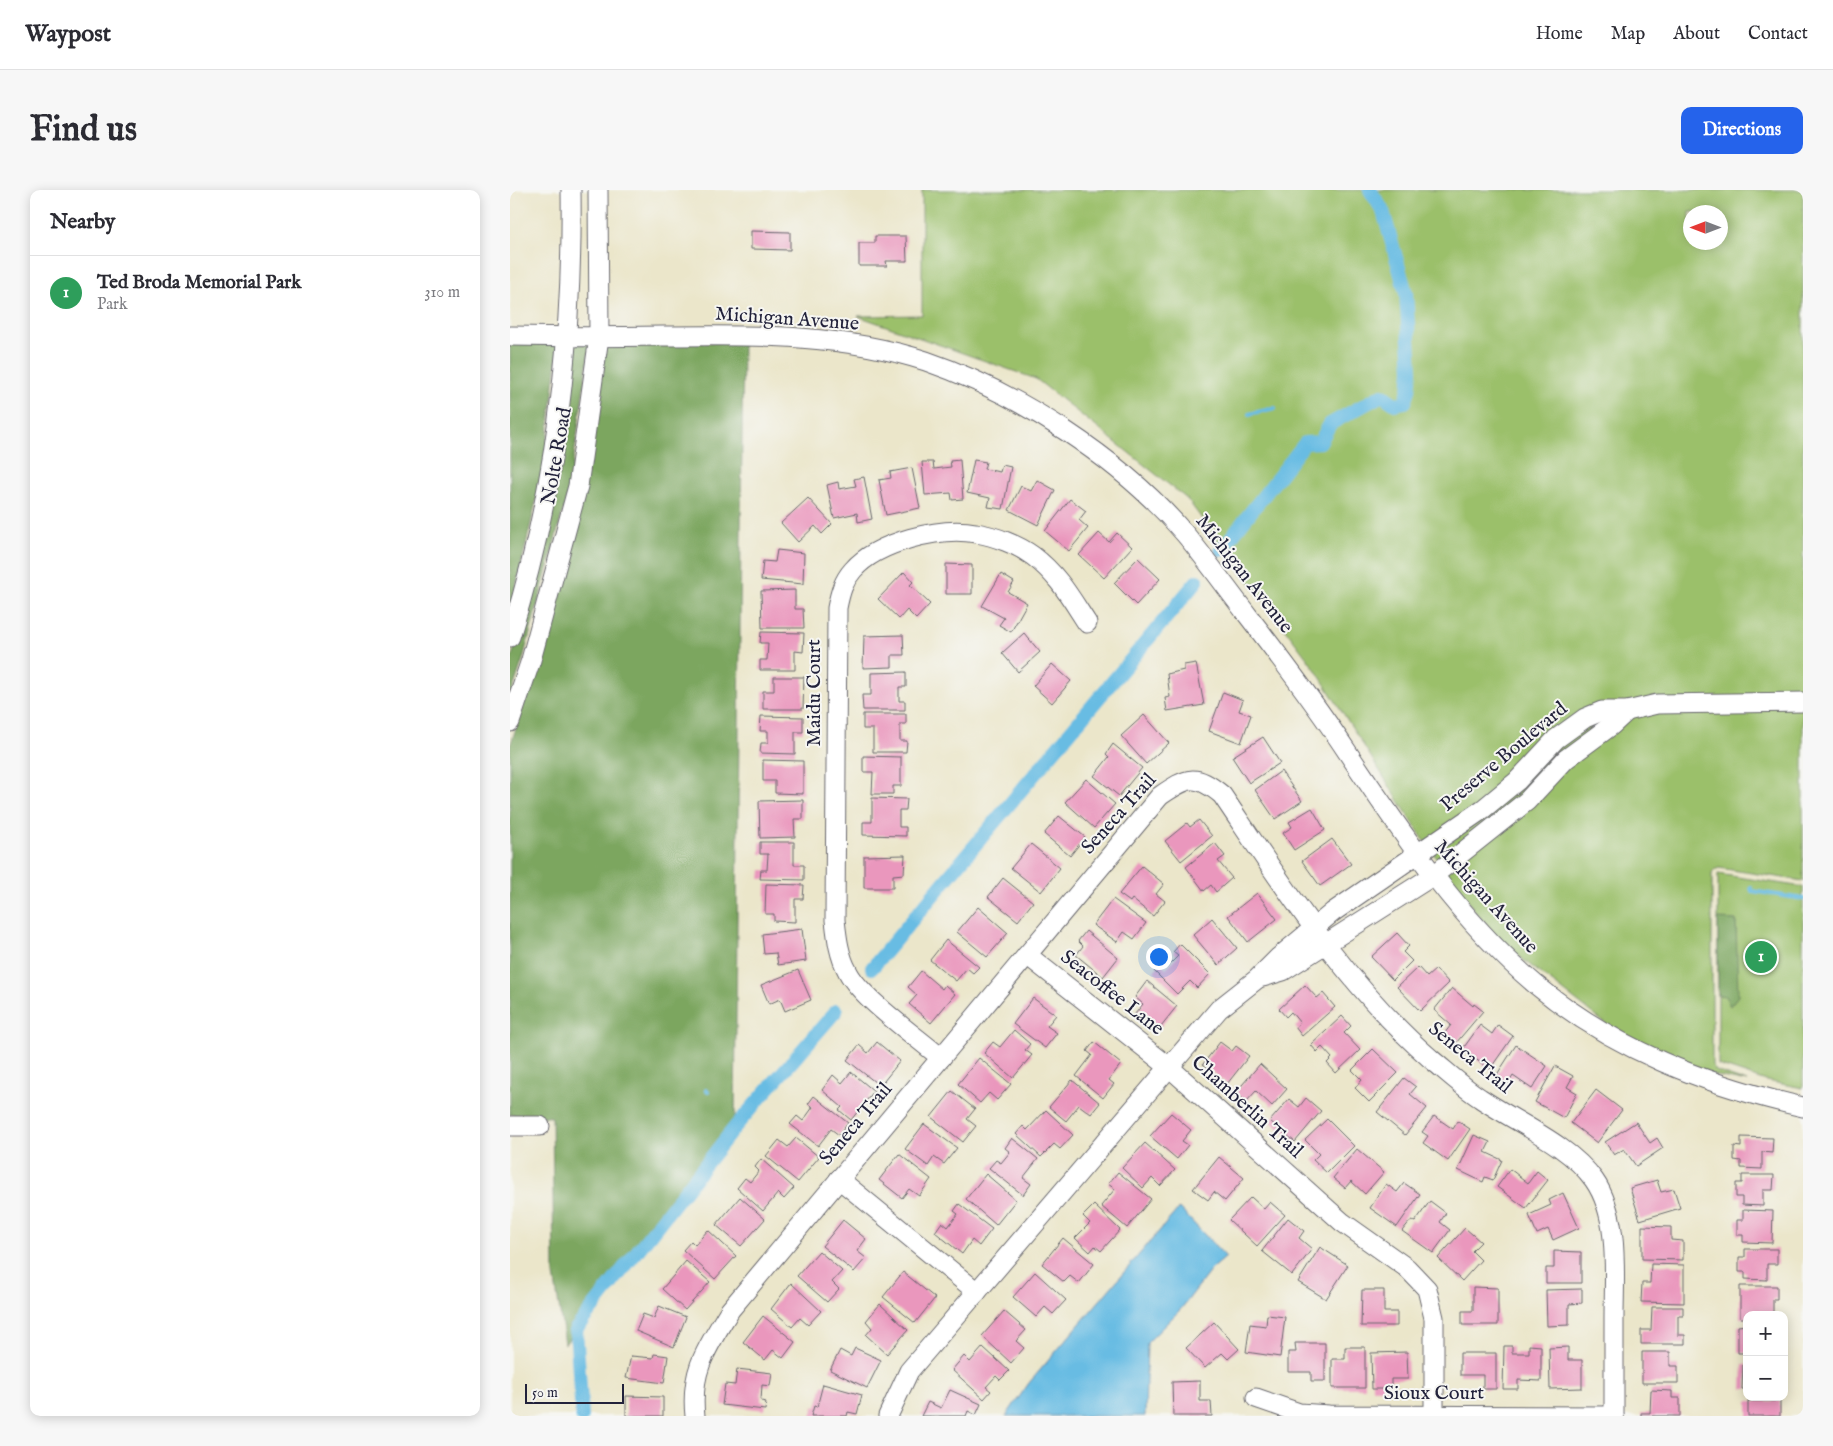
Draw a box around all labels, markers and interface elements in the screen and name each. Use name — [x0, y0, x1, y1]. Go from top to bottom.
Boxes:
text: Waypost — [25, 19, 111, 50]
text: Home — [1536, 23, 1583, 46]
text: Map — [1611, 23, 1645, 46]
text: About — [1673, 23, 1720, 46]
text: Contact — [1748, 23, 1808, 46]
button: Directions — [1681, 107, 1803, 154]
text: Find us — [30, 108, 137, 153]
north arrow — [1683, 205, 1728, 250]
text: Nearby — [50, 209, 115, 236]
text: Ted Broda Memorial Park — [97, 271, 301, 295]
text: 1 — [63, 283, 69, 303]
text: 310 m — [424, 283, 460, 303]
text: Park — [97, 295, 127, 315]
street label: Michigan Avenue — [714, 301, 860, 337]
street label: Nolte Road — [536, 405, 578, 507]
street label: Michigan Avenue — [1190, 509, 1298, 639]
street label: Maidu Court — [802, 639, 827, 747]
street label: Preserve Boulevard — [1435, 696, 1573, 817]
street label: Seneca Trail — [1076, 768, 1162, 860]
street label: Michigan Avenue — [1428, 835, 1544, 959]
pin: 1 — [1745, 938, 1777, 976]
your location — [1146, 944, 1172, 970]
street label: Seacoffee Lane — [1055, 945, 1169, 1041]
street label: Seneca Trail — [1423, 1017, 1517, 1100]
street label: Chamberlin Trail — [1186, 1050, 1308, 1164]
street label: Seneca Trail — [814, 1077, 898, 1171]
map controls — [1743, 1311, 1788, 1401]
button: + — [1743, 1311, 1788, 1356]
button: − — [1743, 1356, 1788, 1401]
scale bar — [525, 1381, 624, 1404]
street label: Sioux Court — [1384, 1381, 1484, 1406]
text: 50 m — [532, 1384, 558, 1402]

